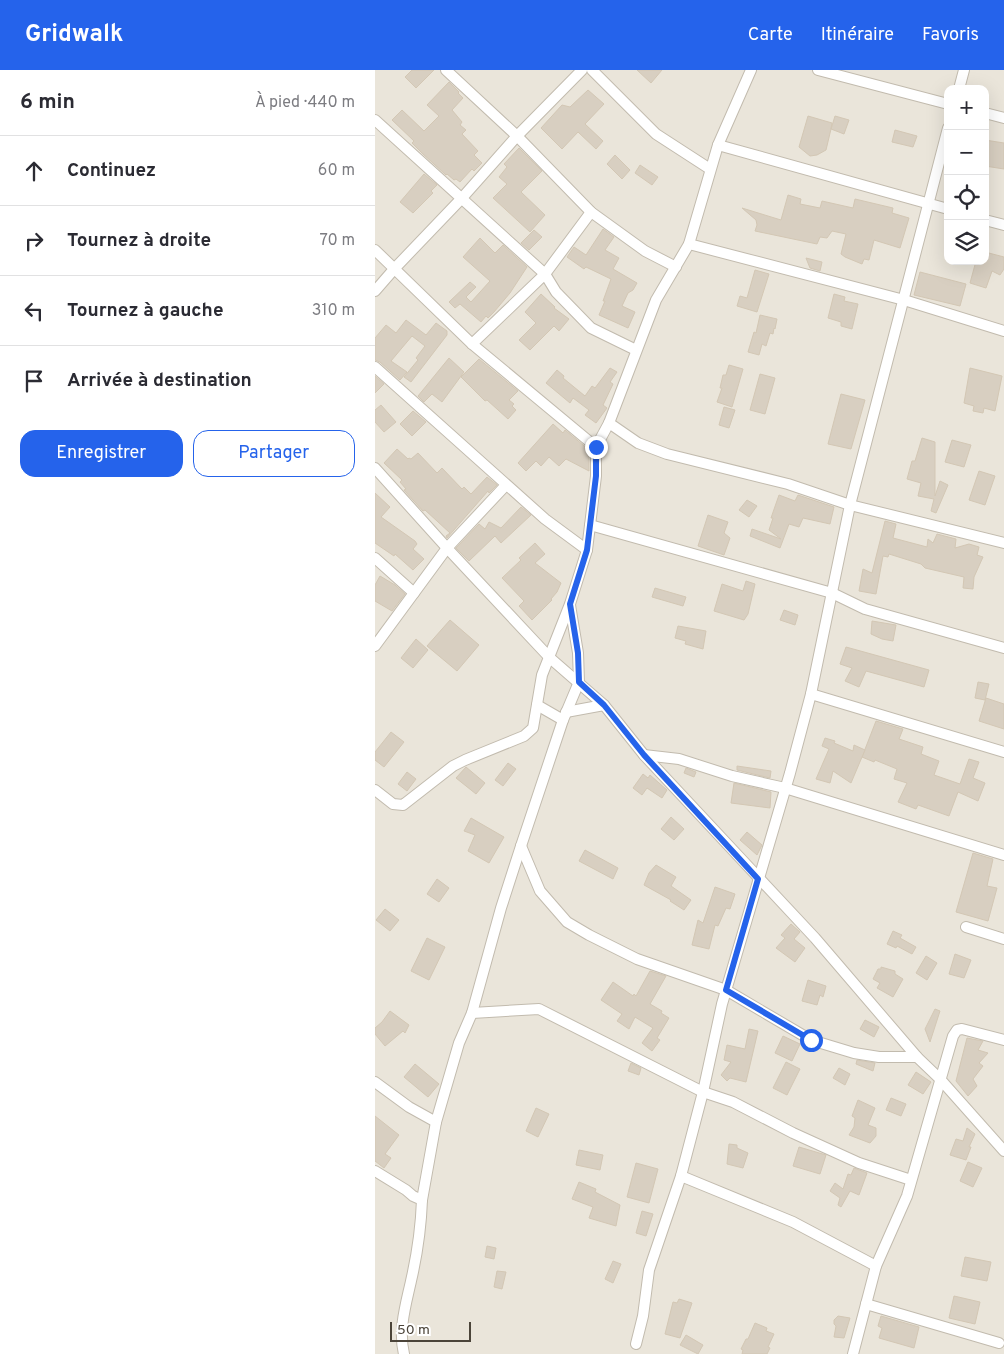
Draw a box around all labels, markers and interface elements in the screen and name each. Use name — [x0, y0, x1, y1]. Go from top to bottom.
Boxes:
text: Gridwalk — [25, 20, 123, 50]
text: Carte — [748, 24, 793, 47]
text: Itinéraire — [821, 24, 894, 47]
text: Favoris — [922, 24, 979, 47]
map controls — [944, 85, 989, 265]
button: + — [944, 85, 989, 130]
text: 6 min — [20, 89, 75, 116]
text: À pied · 440 m — [255, 93, 355, 113]
button: − — [944, 130, 989, 175]
icon: ahead — [20, 157, 48, 185]
text: Continuez — [67, 159, 156, 183]
text: 60 m — [318, 161, 355, 181]
button: locate — [944, 175, 989, 220]
button: layers — [944, 220, 989, 265]
icon: right — [20, 227, 48, 255]
text: Tournez à droite — [67, 229, 211, 253]
text: 70 m — [320, 231, 355, 251]
icon: left — [20, 297, 48, 325]
text: Tournez à gauche — [67, 299, 224, 323]
text: 310 m — [312, 301, 355, 321]
icon: arrive — [20, 367, 48, 395]
text: Arrivée à destination — [67, 369, 252, 393]
button: Enregistrer — [20, 430, 183, 477]
button: Partager — [193, 430, 355, 477]
route end — [585, 436, 608, 459]
route start — [800, 1029, 823, 1052]
scale bar — [390, 1319, 471, 1342]
text: 50 m — [397, 1322, 430, 1339]

